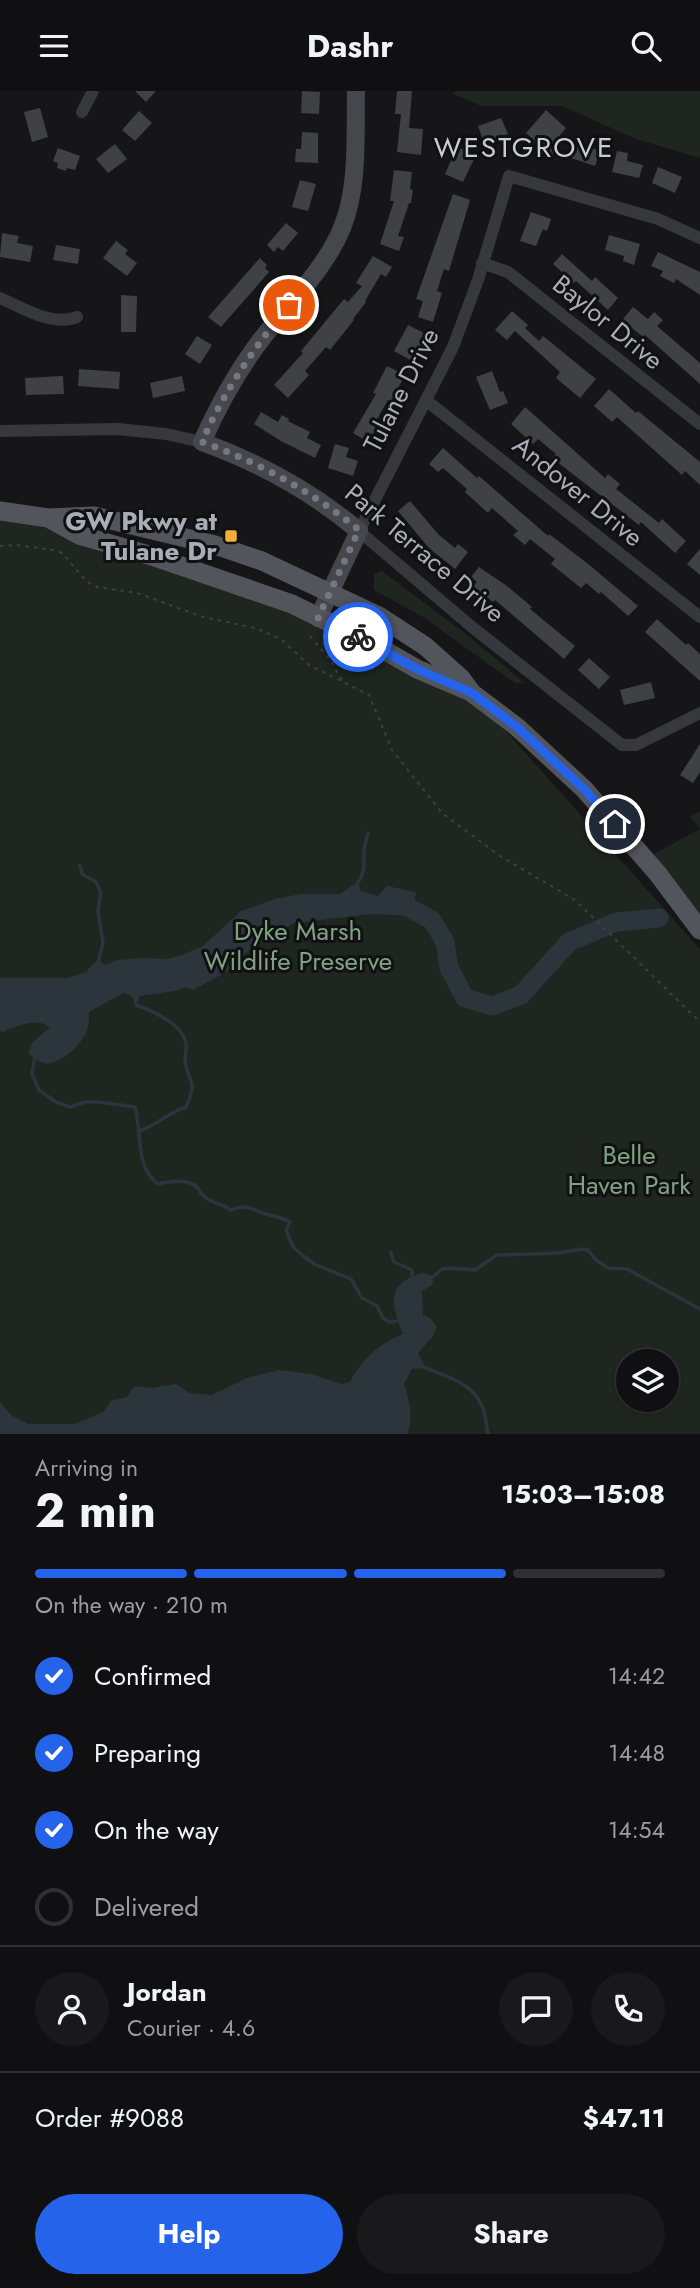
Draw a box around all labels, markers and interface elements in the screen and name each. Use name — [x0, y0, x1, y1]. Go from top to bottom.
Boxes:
text: Dashr — [307, 23, 393, 69]
icon: menu — [35, 27, 73, 65]
icon: search — [627, 27, 665, 65]
district label: WESTGROVE — [434, 127, 614, 168]
street label: Baylor Drive — [544, 265, 672, 379]
pin — [259, 275, 319, 335]
icon: bag — [270, 286, 308, 324]
street label: Tulane Drive — [353, 321, 449, 459]
street label: Andover Drive — [504, 426, 652, 556]
street label: Park Terrace Drive — [337, 475, 513, 631]
place label: GW Pkwy at Tulane Dr — [65, 502, 218, 570]
marker: GW Pkwy at Tulane Dr — [223, 528, 239, 544]
courier — [323, 602, 393, 672]
icon: bike — [339, 618, 377, 656]
pin — [585, 794, 645, 854]
icon: home — [596, 805, 634, 843]
park label: Dyke Marsh Wildlife Preserve — [204, 912, 392, 980]
park label: Belle Haven Park — [567, 1136, 691, 1204]
map controls — [616, 1349, 679, 1412]
button: layers — [616, 1349, 679, 1412]
text: Arriving in — [35, 1451, 138, 1485]
text: 15:03–15:08 — [501, 1475, 665, 1513]
text: 2 min — [35, 1478, 156, 1544]
text: On the way · 210 m — [35, 1588, 228, 1622]
icon: check — [35, 1657, 73, 1695]
text: Confirmed — [94, 1657, 211, 1695]
text: 14:42 — [608, 1659, 665, 1693]
icon: check — [35, 1734, 73, 1772]
text: Preparing — [94, 1734, 201, 1772]
text: 14:48 — [608, 1736, 665, 1770]
icon: check — [35, 1811, 73, 1849]
text: On the way — [94, 1811, 219, 1849]
text: 14:54 — [608, 1813, 665, 1847]
text: Delivered — [94, 1888, 199, 1926]
button: person — [35, 1972, 109, 2046]
button: chat — [499, 1972, 573, 2046]
button: phone — [591, 1972, 665, 2046]
text: Jordan — [127, 1973, 207, 2011]
text: Courier · 4.6 — [127, 2011, 255, 2045]
text: Order #9088 — [35, 2099, 184, 2137]
text: $47.11 — [583, 2099, 665, 2137]
button: Help — [35, 2194, 343, 2274]
button: Share — [357, 2194, 665, 2274]

